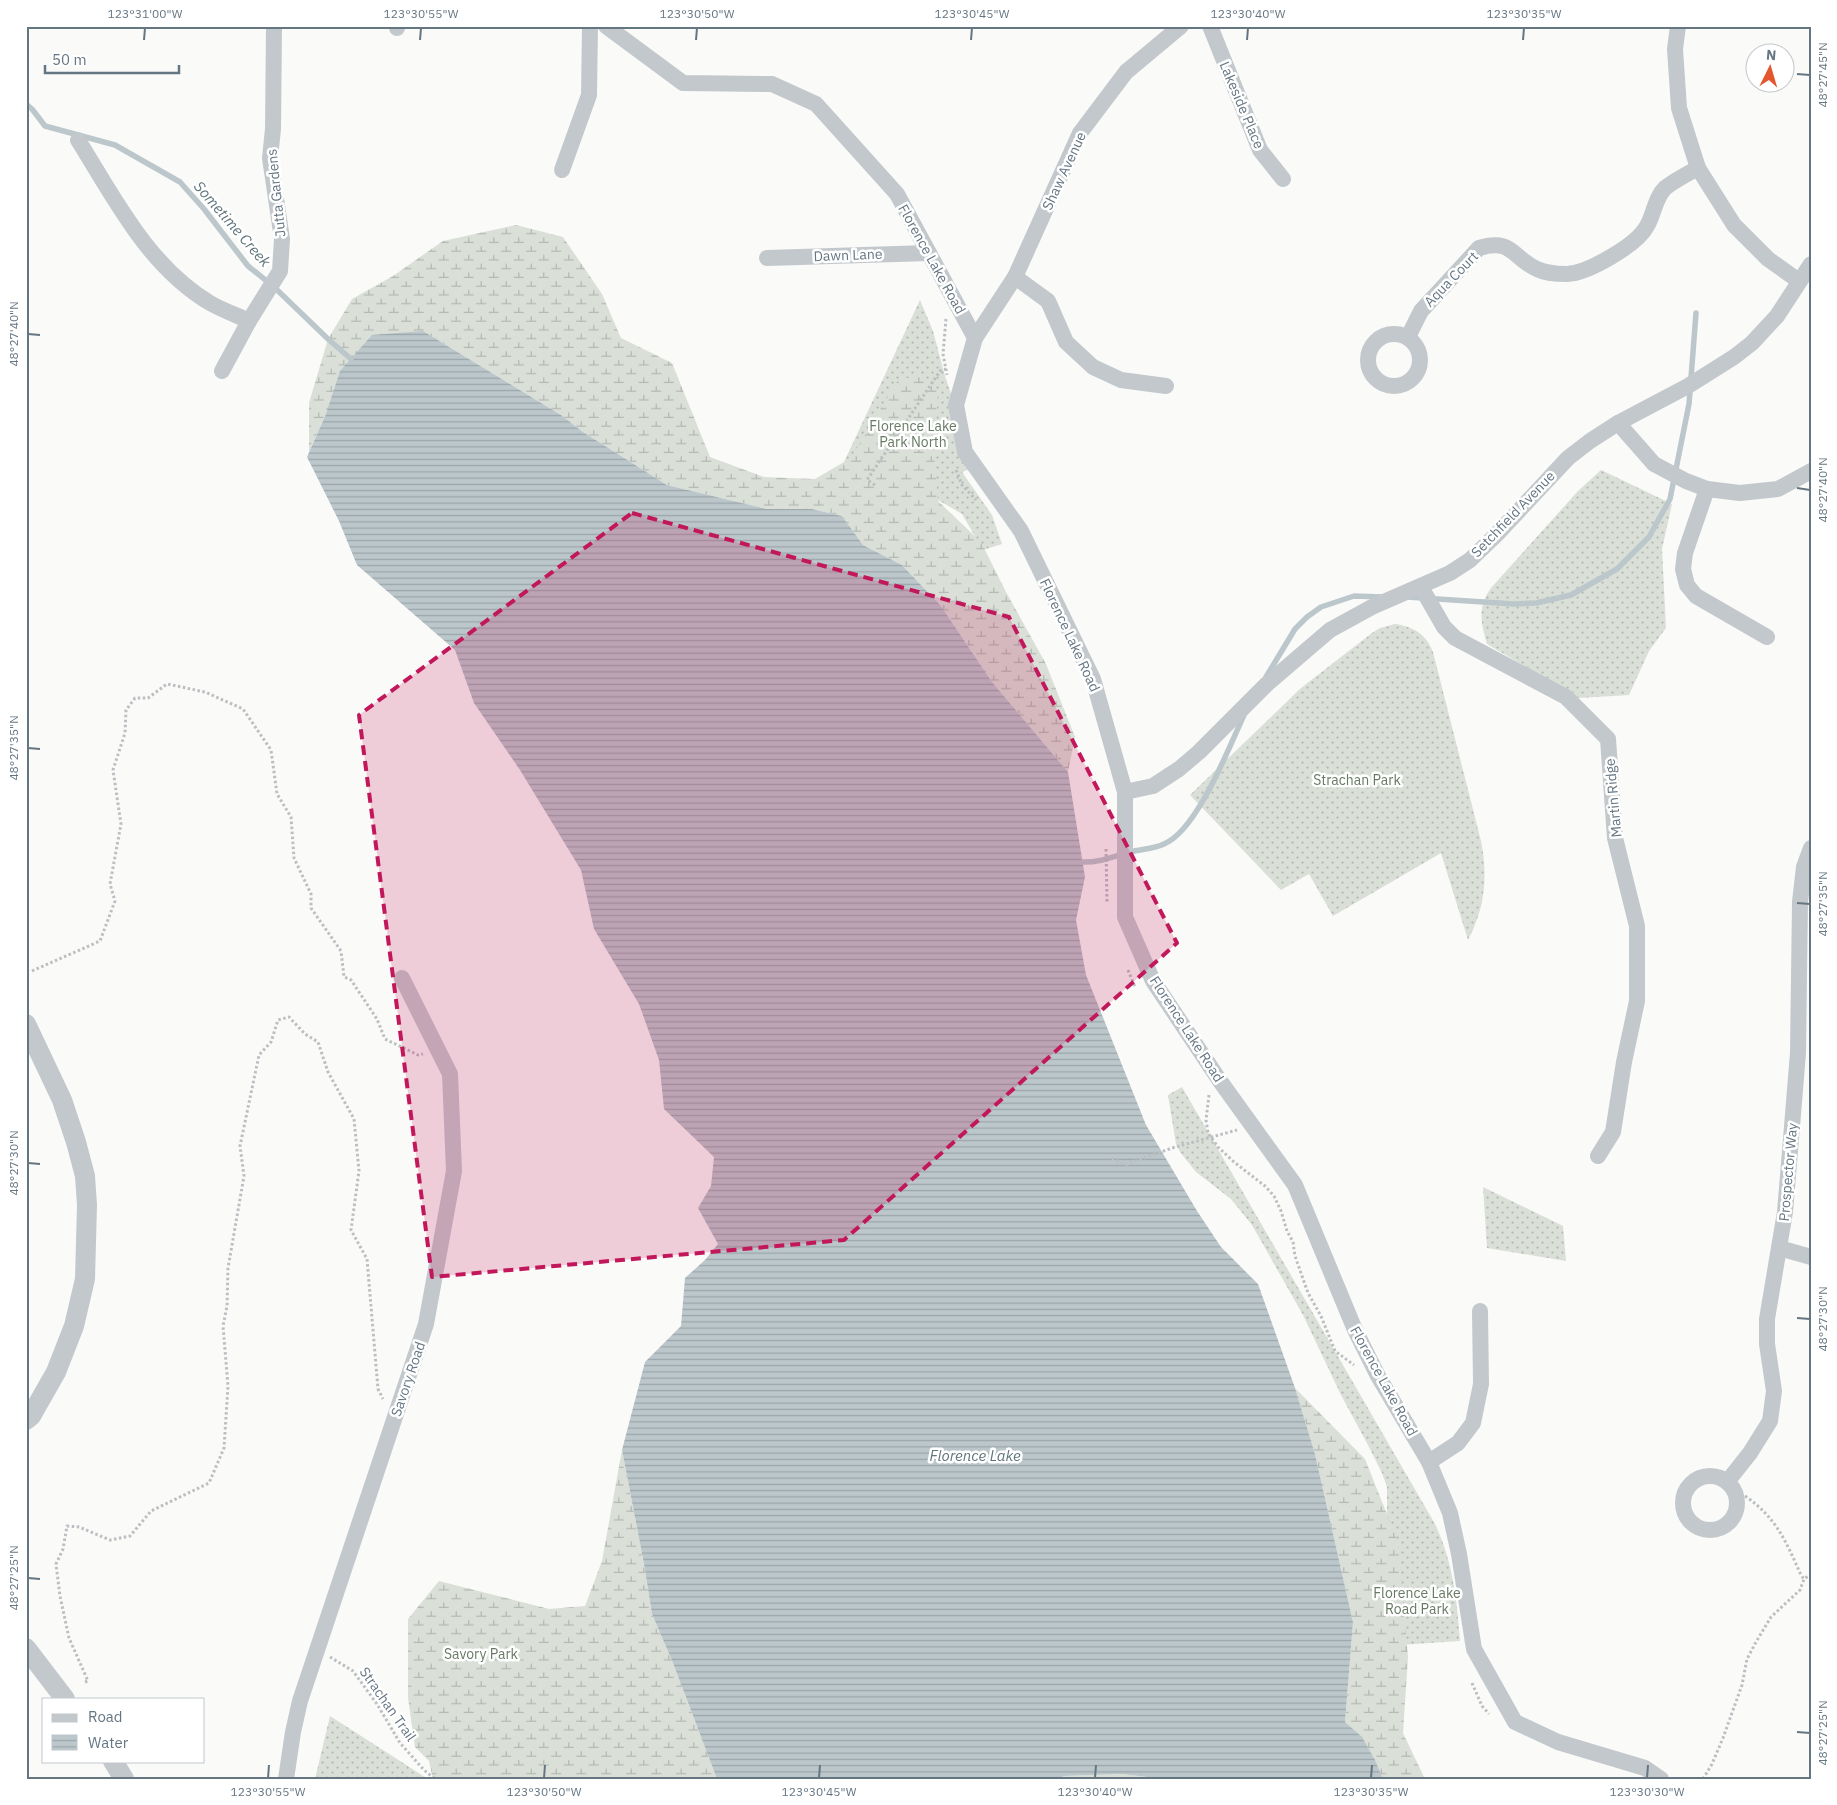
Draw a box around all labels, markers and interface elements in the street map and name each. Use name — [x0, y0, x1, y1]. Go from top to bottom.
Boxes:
text: 123°31'00"W — [108, 6, 183, 21]
text: 123°30'55"W — [384, 6, 459, 21]
text: 123°30'50"W — [660, 6, 735, 21]
text: 123°30'45"W — [935, 6, 1010, 21]
text: 123°30'40"W — [1211, 6, 1286, 21]
text: 123°30'35"W — [1487, 6, 1562, 21]
scale bar — [45, 42, 179, 74]
north arrow — [1744, 42, 1794, 92]
text: 48°27'45"N — [1815, 42, 1830, 108]
text: N — [1765, 46, 1777, 64]
text: 50 m — [52, 50, 87, 69]
street label: Lakeside Place — [1216, 59, 1269, 152]
street label: Shaw Avenue — [1038, 129, 1090, 213]
street label: Jutta Gardens — [262, 148, 290, 238]
water label: Sometime Creek — [190, 177, 275, 271]
street label: Florence Lake Road — [894, 201, 970, 317]
street label: Dawn Lane — [813, 245, 883, 265]
street label: Aqua Court — [1420, 247, 1482, 311]
text: 48°27'40"N — [6, 301, 21, 367]
park label: Florence Lake Park North — [869, 417, 957, 451]
text: 48°27'40"N — [1815, 457, 1830, 523]
street label: Setchfield Avenue — [1467, 467, 1559, 561]
street label: Florence Lake Road — [1036, 575, 1104, 695]
text: 48°27'35"N — [6, 715, 21, 781]
street label: Martin Ridge — [1601, 757, 1625, 838]
park label: Strachan Park — [1313, 771, 1401, 789]
text: 48°27'35"N — [1815, 871, 1830, 937]
street label: Florence Lake Road — [1146, 973, 1228, 1085]
street label: Prospector Way — [1775, 1122, 1801, 1222]
text: 48°27'30"N — [6, 1130, 21, 1196]
text: 48°27'30"N — [1815, 1286, 1830, 1352]
street label: Florence Lake Road — [1346, 1323, 1422, 1439]
street label: Savory Road — [387, 1339, 429, 1419]
water label: Florence Lake — [929, 1446, 1021, 1465]
text: 48°27'25"N — [6, 1545, 21, 1611]
park label: Florence Lake Road Park — [1373, 1584, 1461, 1618]
park label: Savory Park — [444, 1645, 519, 1663]
street label: Strachan Trail — [356, 1663, 420, 1745]
legend — [42, 1698, 205, 1762]
text: 48°27'25"N — [1815, 1700, 1830, 1766]
text: Road — [88, 1707, 123, 1726]
text: Water — [88, 1733, 129, 1752]
text: 123°30'55"W — [231, 1784, 306, 1799]
text: 123°30'50"W — [507, 1784, 582, 1799]
text: 123°30'45"W — [782, 1784, 857, 1799]
text: 123°30'40"W — [1058, 1784, 1133, 1799]
text: 123°30'35"W — [1334, 1784, 1409, 1799]
text: 123°30'30"W — [1610, 1784, 1685, 1799]

